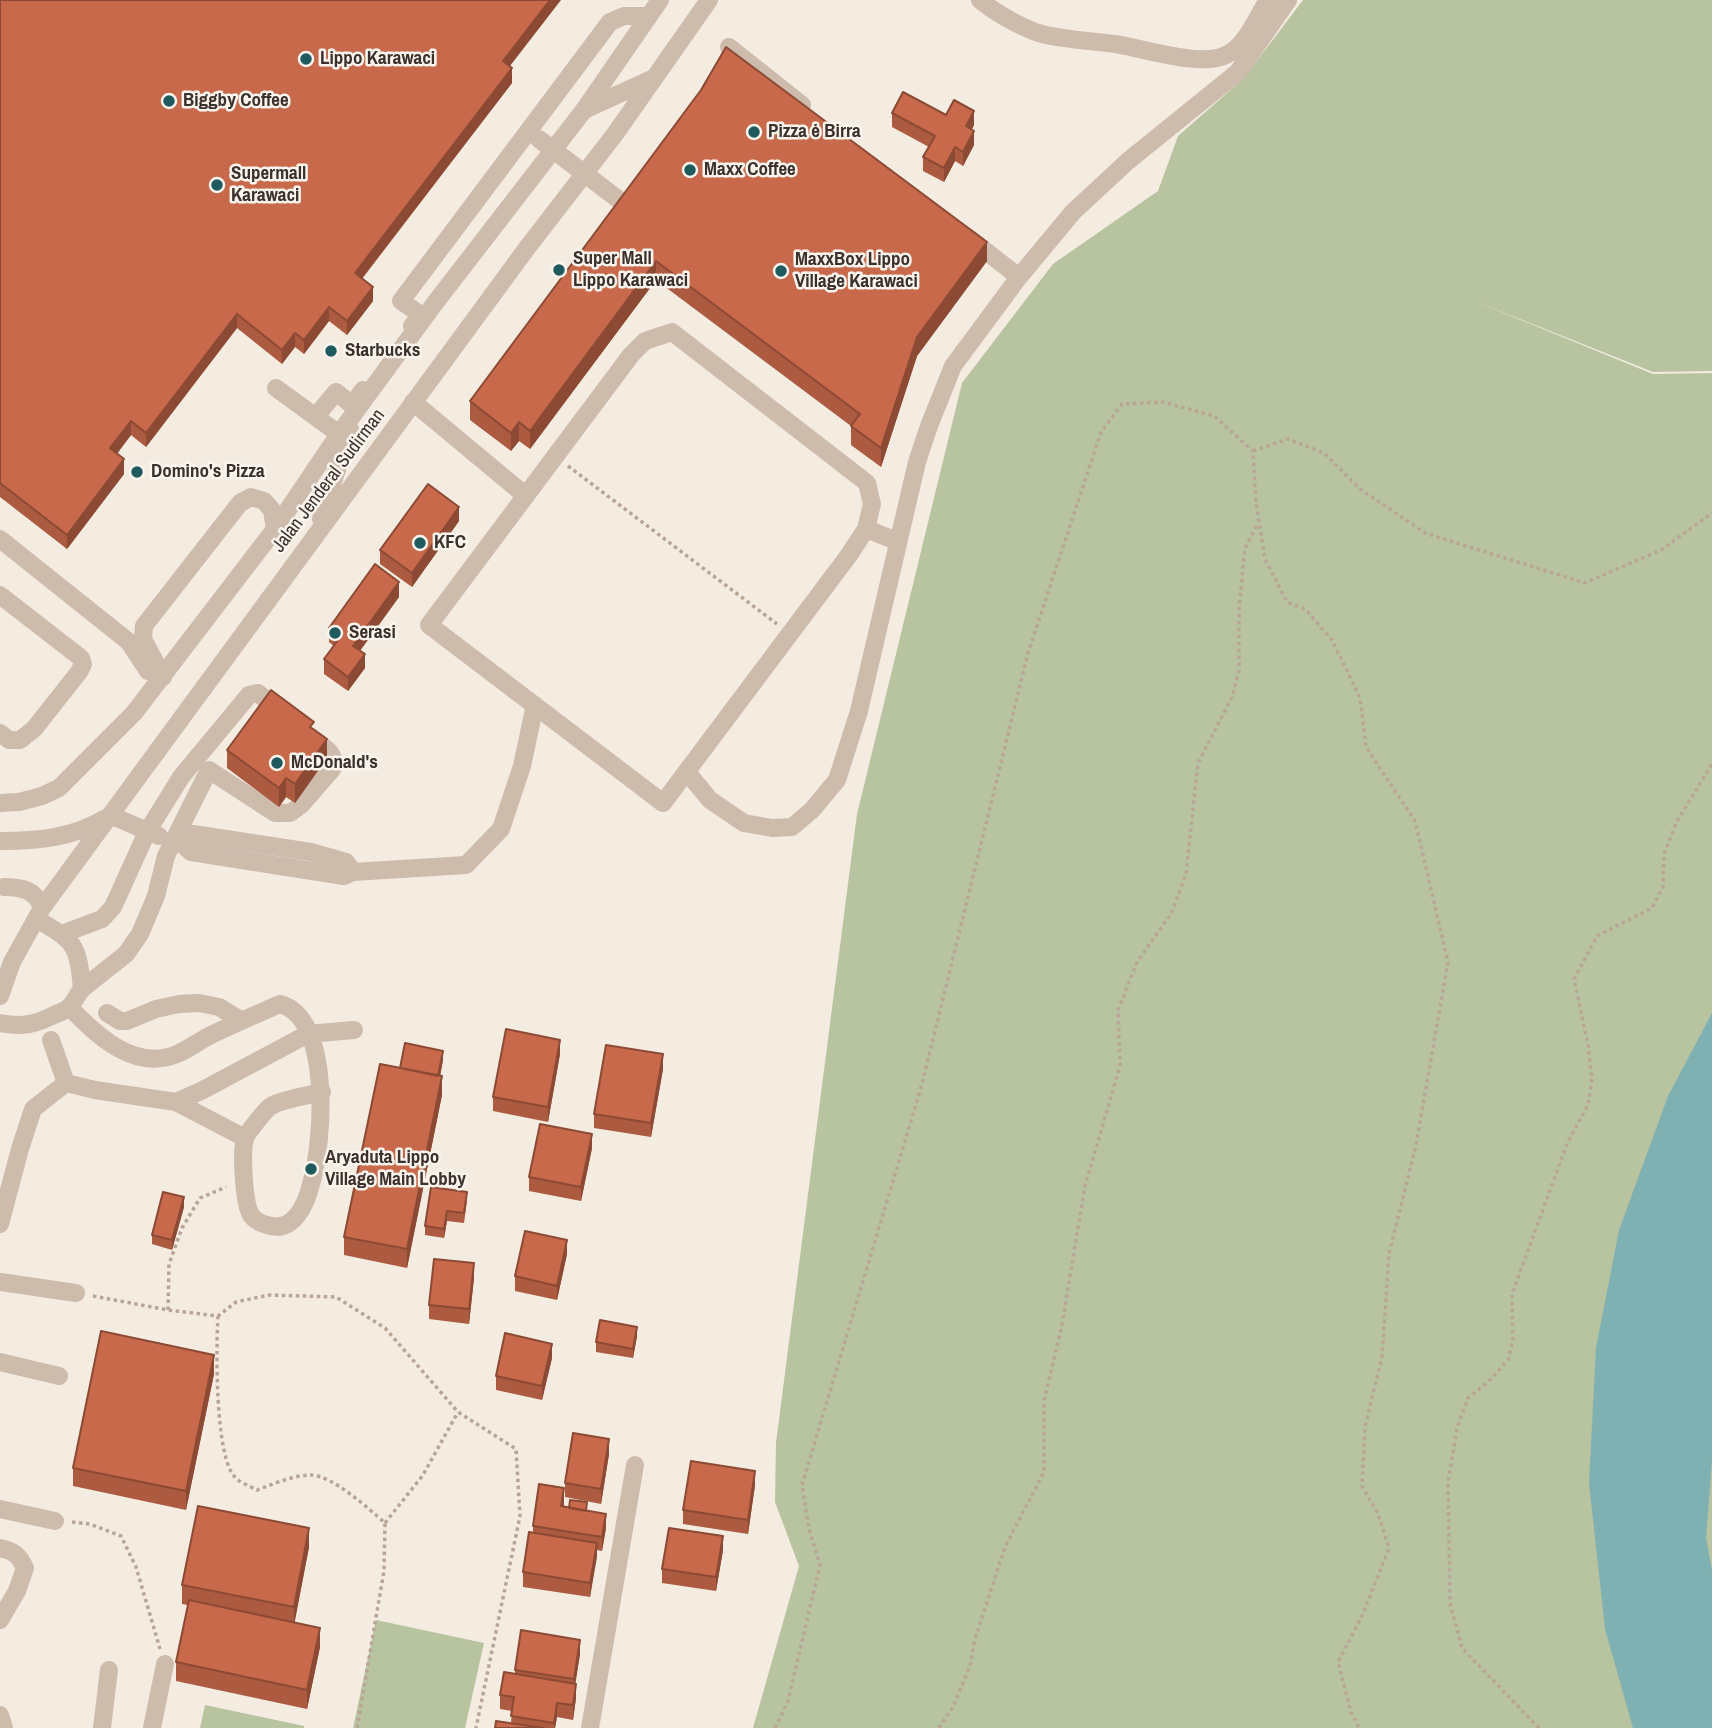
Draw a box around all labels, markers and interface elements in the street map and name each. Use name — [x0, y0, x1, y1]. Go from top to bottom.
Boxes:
place label: Lippo Karawaci — [320, 48, 435, 70]
marker: Lippo Karawaci — [298, 51, 314, 67]
place label: Biggby Coffee — [183, 90, 289, 112]
marker: Biggby Coffee — [161, 93, 177, 109]
place label: Pizza ė Birra — [768, 121, 861, 143]
marker: Pizza ė Birra — [746, 124, 762, 140]
place label: Maxx Coffee — [704, 159, 796, 181]
marker: Maxx Coffee — [682, 162, 698, 178]
place label: Supermall Karawaci — [231, 163, 306, 207]
marker: Supermall Karawaci — [209, 177, 225, 193]
place label: Super Mall Lippo Karawaci — [573, 248, 688, 292]
place label: MaxxBox Lippo Village Karawaci — [795, 249, 918, 293]
marker: Super Mall Lippo Karawaci — [551, 262, 567, 278]
marker: MaxxBox Lippo Village Karawaci — [773, 263, 789, 279]
place label: Starbucks — [345, 340, 420, 362]
marker: Starbucks — [323, 343, 339, 359]
street label: Jalan Jenderal Sudirman — [268, 405, 390, 557]
place label: Domino's Pizza — [151, 461, 265, 483]
marker: Domino's Pizza — [129, 464, 145, 480]
place label: KFC — [434, 532, 466, 554]
marker: KFC — [412, 535, 428, 551]
place label: Serasi — [349, 622, 396, 644]
marker: Serasi — [327, 625, 343, 641]
place label: McDonald's — [291, 752, 378, 774]
marker: McDonald's — [269, 755, 285, 771]
place label: Aryaduta Lippo Village Main Lobby — [325, 1147, 466, 1191]
marker: Aryaduta Lippo Village Main Lobby — [303, 1161, 319, 1177]

